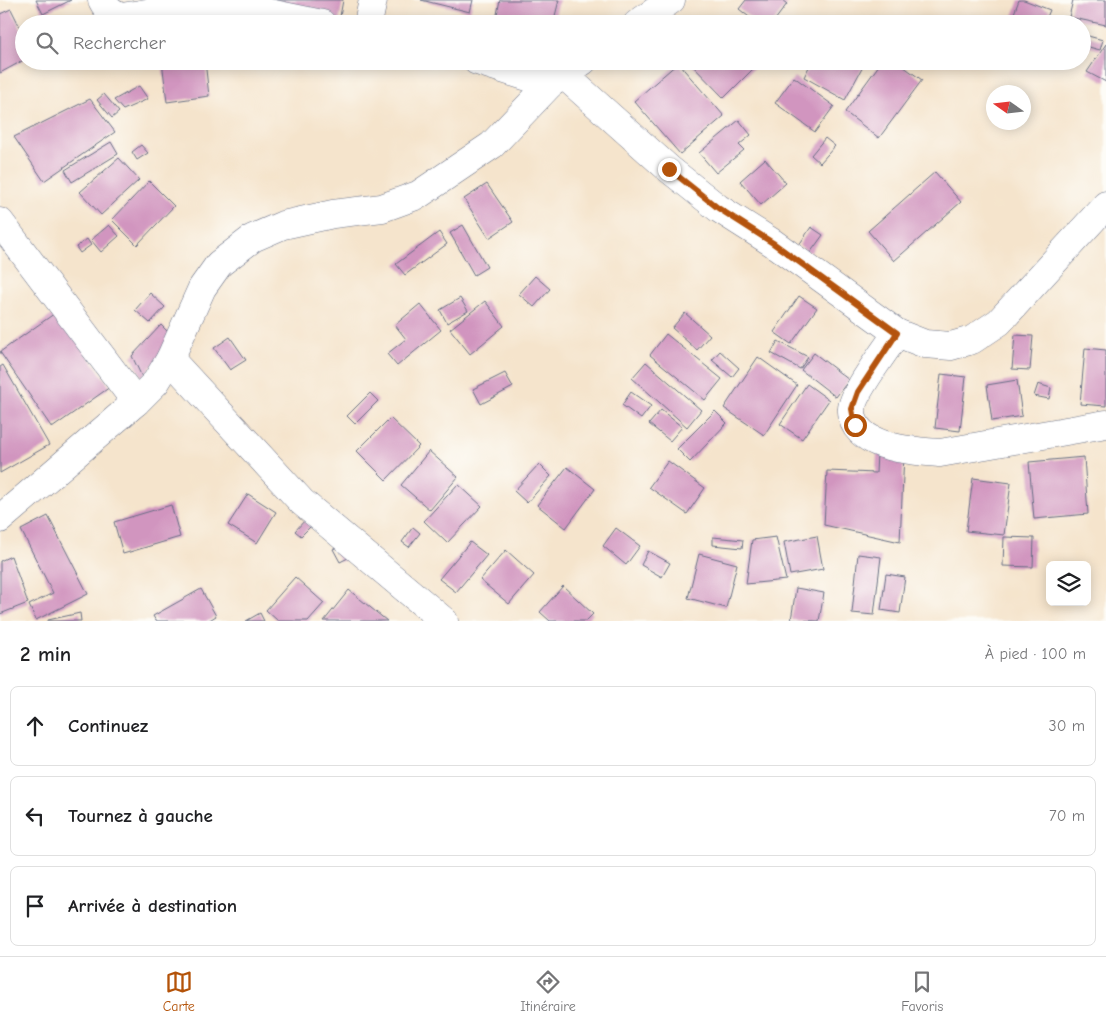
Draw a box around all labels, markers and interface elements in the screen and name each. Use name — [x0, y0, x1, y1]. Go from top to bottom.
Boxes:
search box — [15, 15, 1091, 70]
icon: search — [33, 29, 61, 57]
text: Rechercher — [73, 32, 166, 54]
north arrow — [986, 85, 1031, 130]
route end — [658, 158, 681, 181]
route start — [844, 414, 867, 437]
map controls — [1046, 561, 1091, 606]
button: layers — [1046, 561, 1091, 606]
text: 2 min — [20, 642, 71, 666]
text: À pied · 100 m — [985, 645, 1086, 663]
icon: ahead — [21, 712, 49, 740]
text: Continuez — [68, 715, 148, 737]
text: 30 m — [1049, 717, 1085, 735]
icon: left — [21, 802, 49, 830]
text: Tournez à gauche — [68, 805, 213, 827]
text: 70 m — [1049, 807, 1085, 825]
icon: arrive — [21, 892, 49, 920]
text: Arrivée à destination — [68, 895, 237, 917]
tab: Carte — [163, 968, 195, 1015]
tab: Itinéraire — [520, 968, 576, 1015]
tab: Favoris — [901, 968, 943, 1015]

